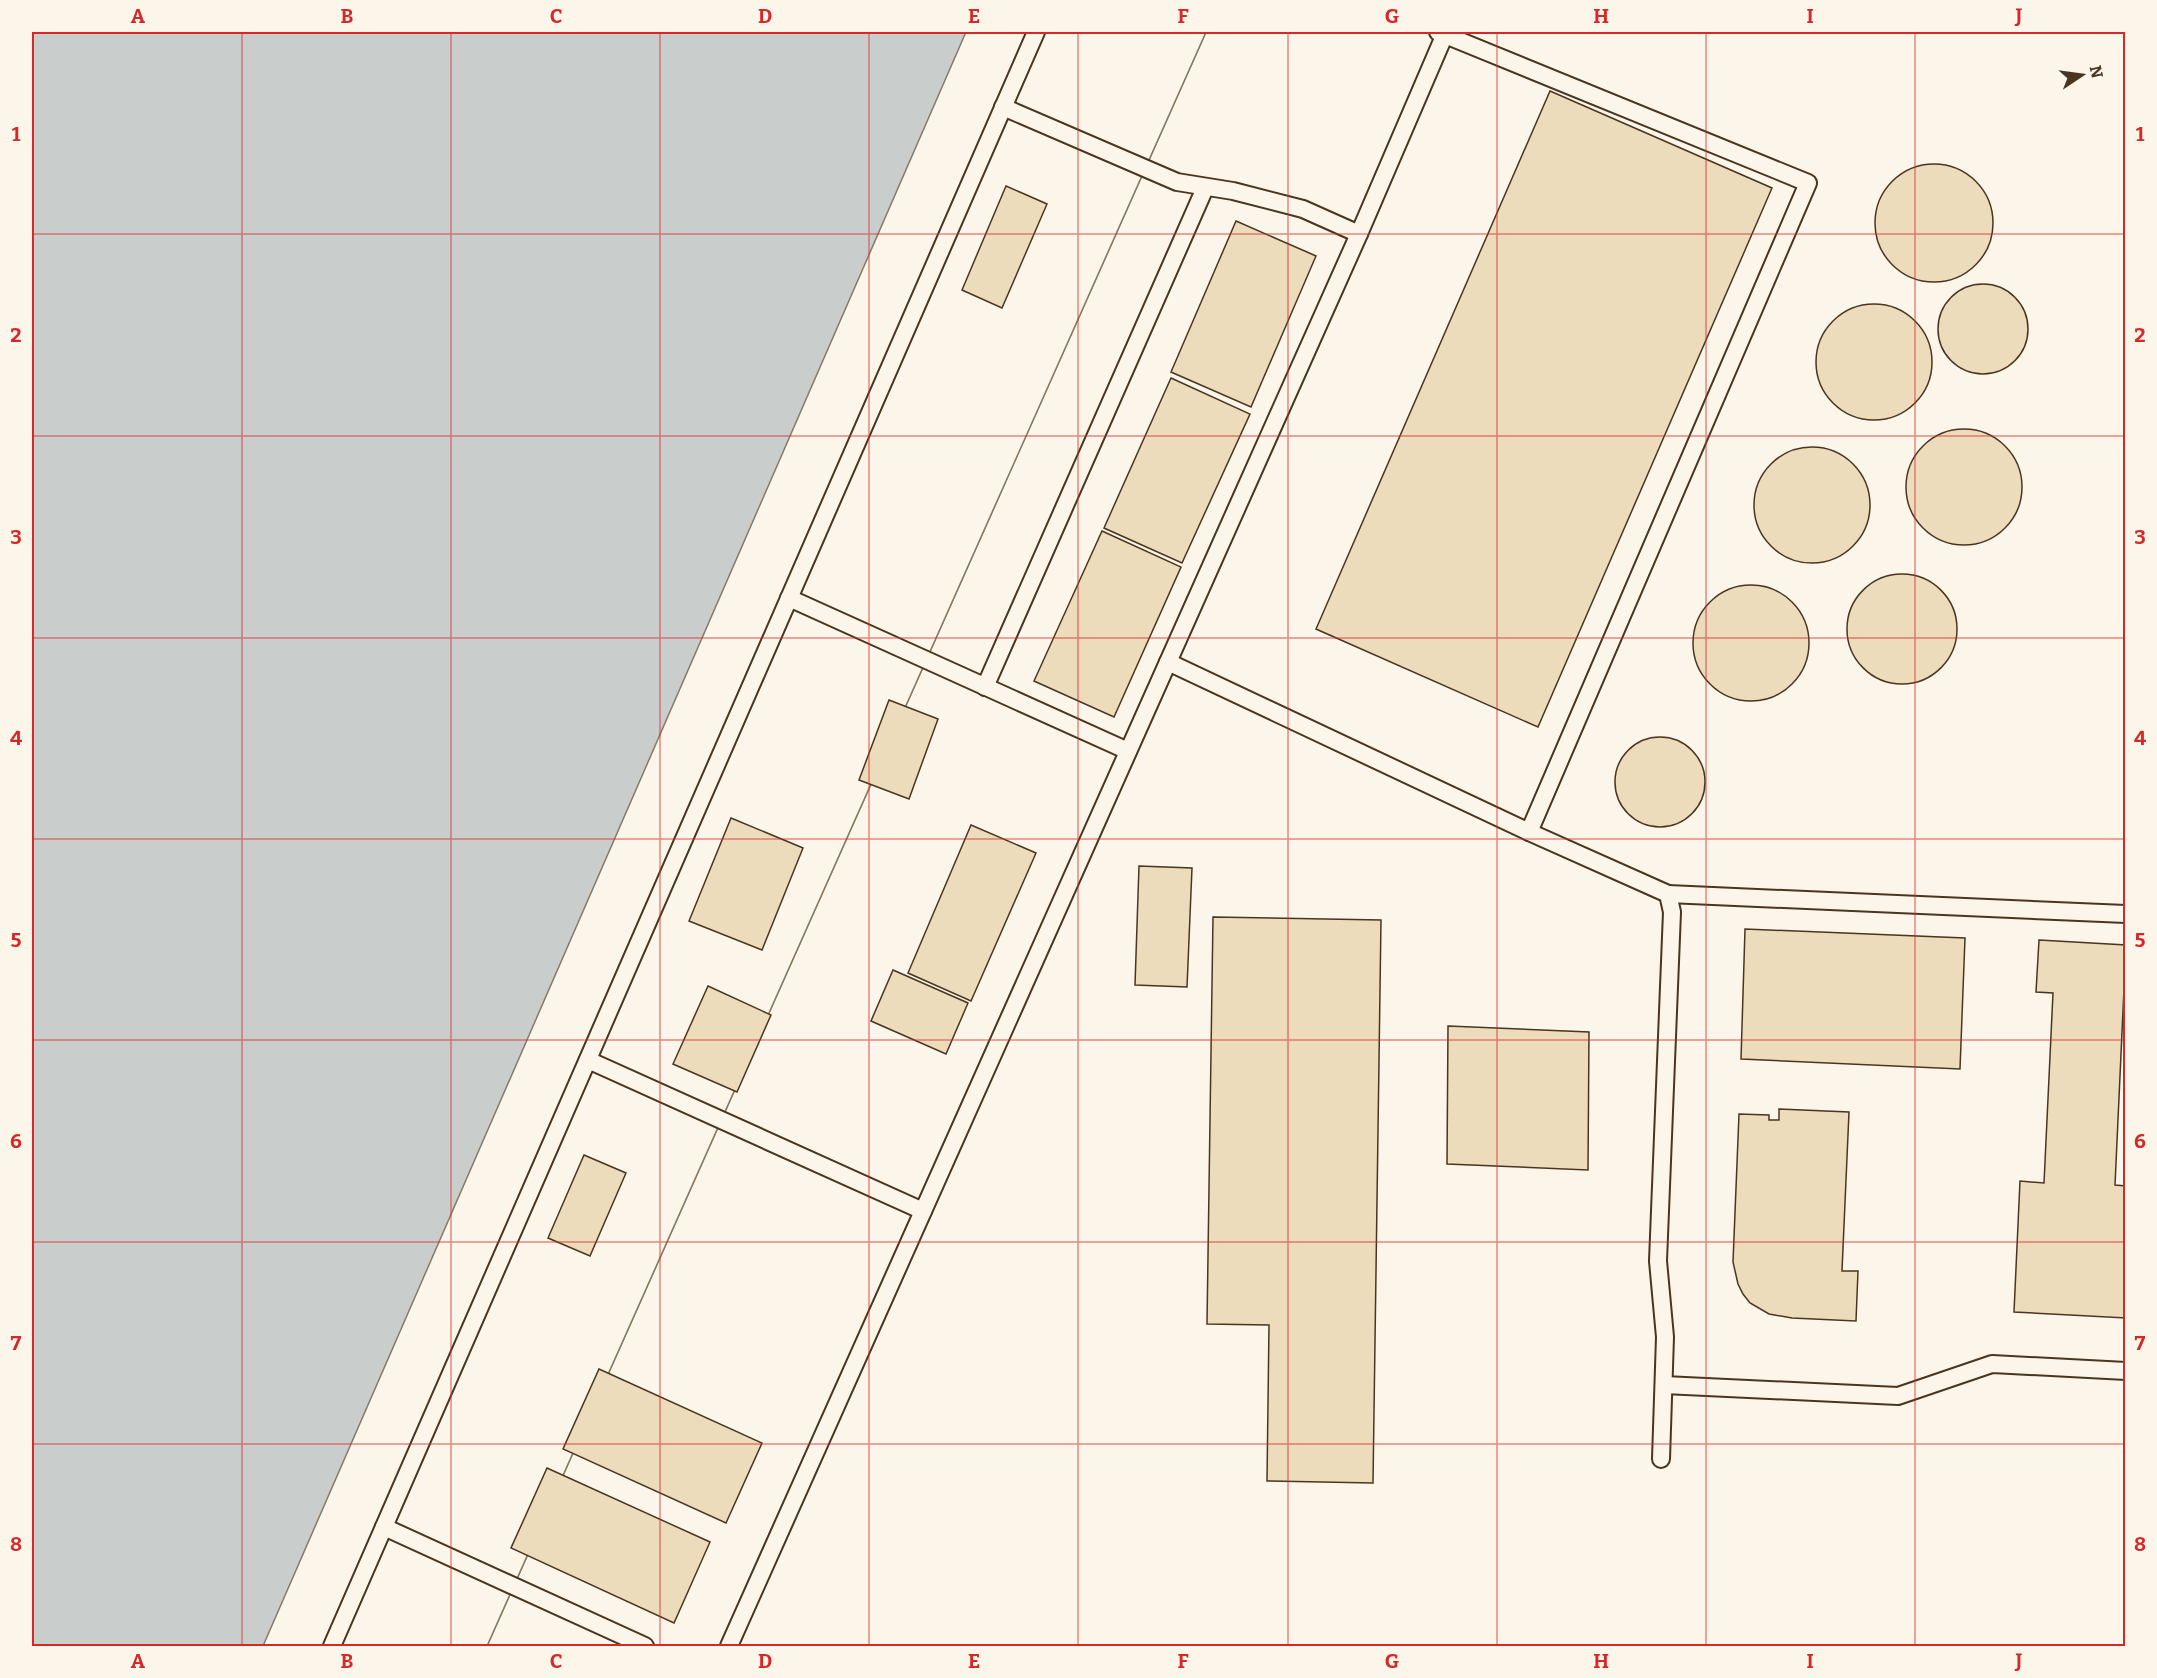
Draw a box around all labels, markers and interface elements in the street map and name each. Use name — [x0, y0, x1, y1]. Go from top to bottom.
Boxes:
text: A — [131, 4, 146, 28]
text: B — [341, 4, 354, 28]
text: C — [550, 4, 562, 28]
text: D — [758, 4, 772, 28]
text: E — [968, 4, 980, 28]
text: F — [1177, 4, 1189, 28]
text: G — [1385, 4, 1399, 28]
text: H — [1593, 4, 1609, 28]
text: I — [1806, 4, 1814, 28]
text: J — [2015, 4, 2023, 28]
north arrow — [2052, 45, 2112, 105]
text: N — [2085, 64, 2107, 80]
text: 1 — [12, 122, 21, 146]
text: 1 — [2136, 122, 2145, 146]
text: 2 — [10, 323, 22, 347]
text: 2 — [2134, 323, 2146, 347]
text: 3 — [10, 525, 22, 549]
text: 3 — [2134, 525, 2146, 549]
text: 4 — [10, 726, 22, 750]
text: 4 — [2134, 726, 2146, 750]
text: 5 — [11, 928, 22, 952]
text: 5 — [2135, 928, 2146, 952]
text: 6 — [10, 1129, 22, 1153]
text: 6 — [2134, 1129, 2146, 1153]
text: 7 — [11, 1331, 22, 1355]
text: 7 — [2135, 1331, 2146, 1355]
text: 8 — [10, 1532, 22, 1556]
text: 8 — [2134, 1532, 2146, 1556]
text: A — [131, 1649, 146, 1673]
text: B — [341, 1649, 354, 1673]
text: C — [550, 1649, 562, 1673]
text: D — [758, 1649, 772, 1673]
text: E — [968, 1649, 980, 1673]
text: F — [1177, 1649, 1189, 1673]
text: G — [1385, 1649, 1399, 1673]
text: H — [1593, 1649, 1609, 1673]
text: I — [1806, 1649, 1814, 1673]
text: J — [2015, 1649, 2023, 1673]

